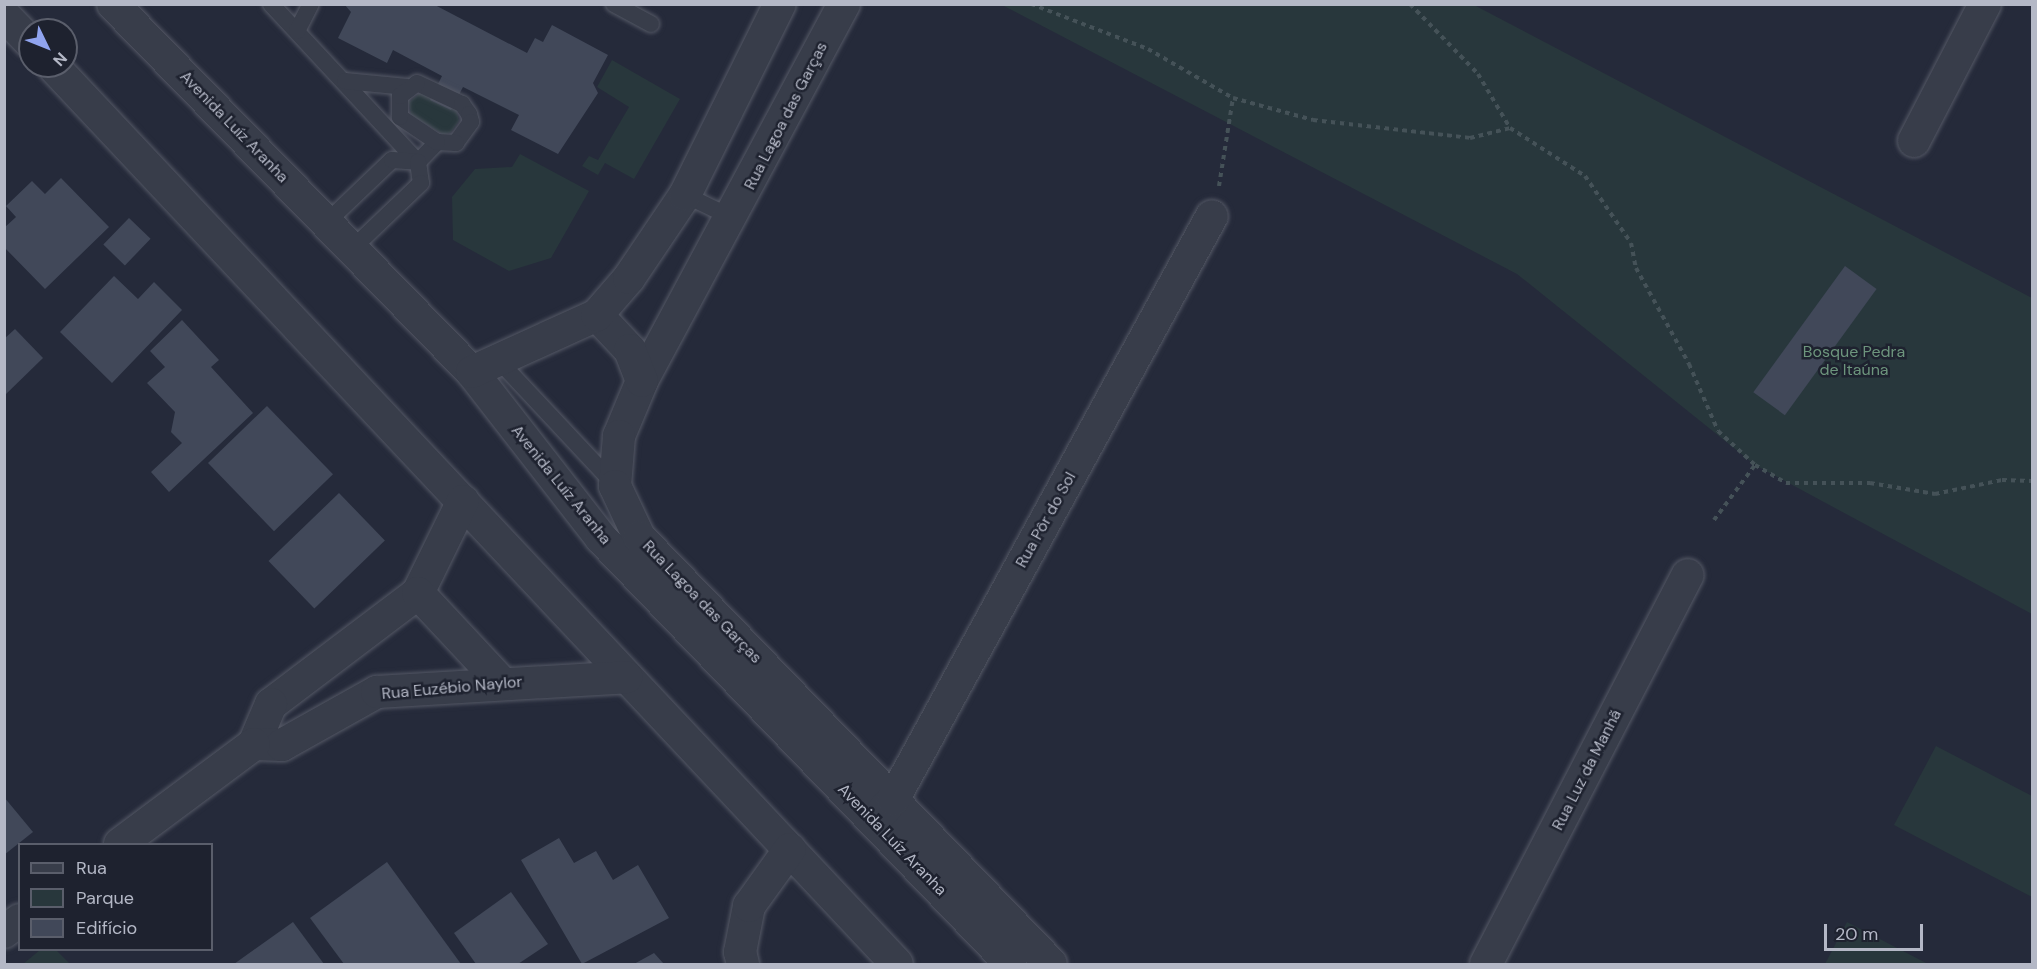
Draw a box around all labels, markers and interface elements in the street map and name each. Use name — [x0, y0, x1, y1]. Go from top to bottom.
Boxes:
north arrow — [18, 18, 78, 78]
street label: Rua Lagoa das Garças — [740, 39, 832, 193]
text: N — [48, 48, 72, 71]
street label: Avenida Luíz Aranha — [176, 67, 292, 187]
park label: Bosque Pedra de Itaúna — [1803, 342, 1905, 380]
street label: Avenida Luíz Aranha — [507, 421, 615, 549]
street label: Rua Pôr do Sol — [1012, 469, 1080, 571]
street label: Rua Lagoa das Garças — [638, 537, 766, 667]
street label: Rua Euzébio Naylor — [381, 672, 523, 704]
street label: Rua Luz da Manhã — [1548, 706, 1626, 834]
street label: Avenida Luíz Aranha — [834, 780, 950, 900]
legend — [18, 843, 213, 951]
text: Rua — [76, 856, 107, 880]
text: Parque — [76, 886, 134, 910]
scale bar — [1827, 912, 1926, 950]
text: Edifício — [76, 916, 137, 940]
text: 20 m — [1835, 922, 1878, 946]

